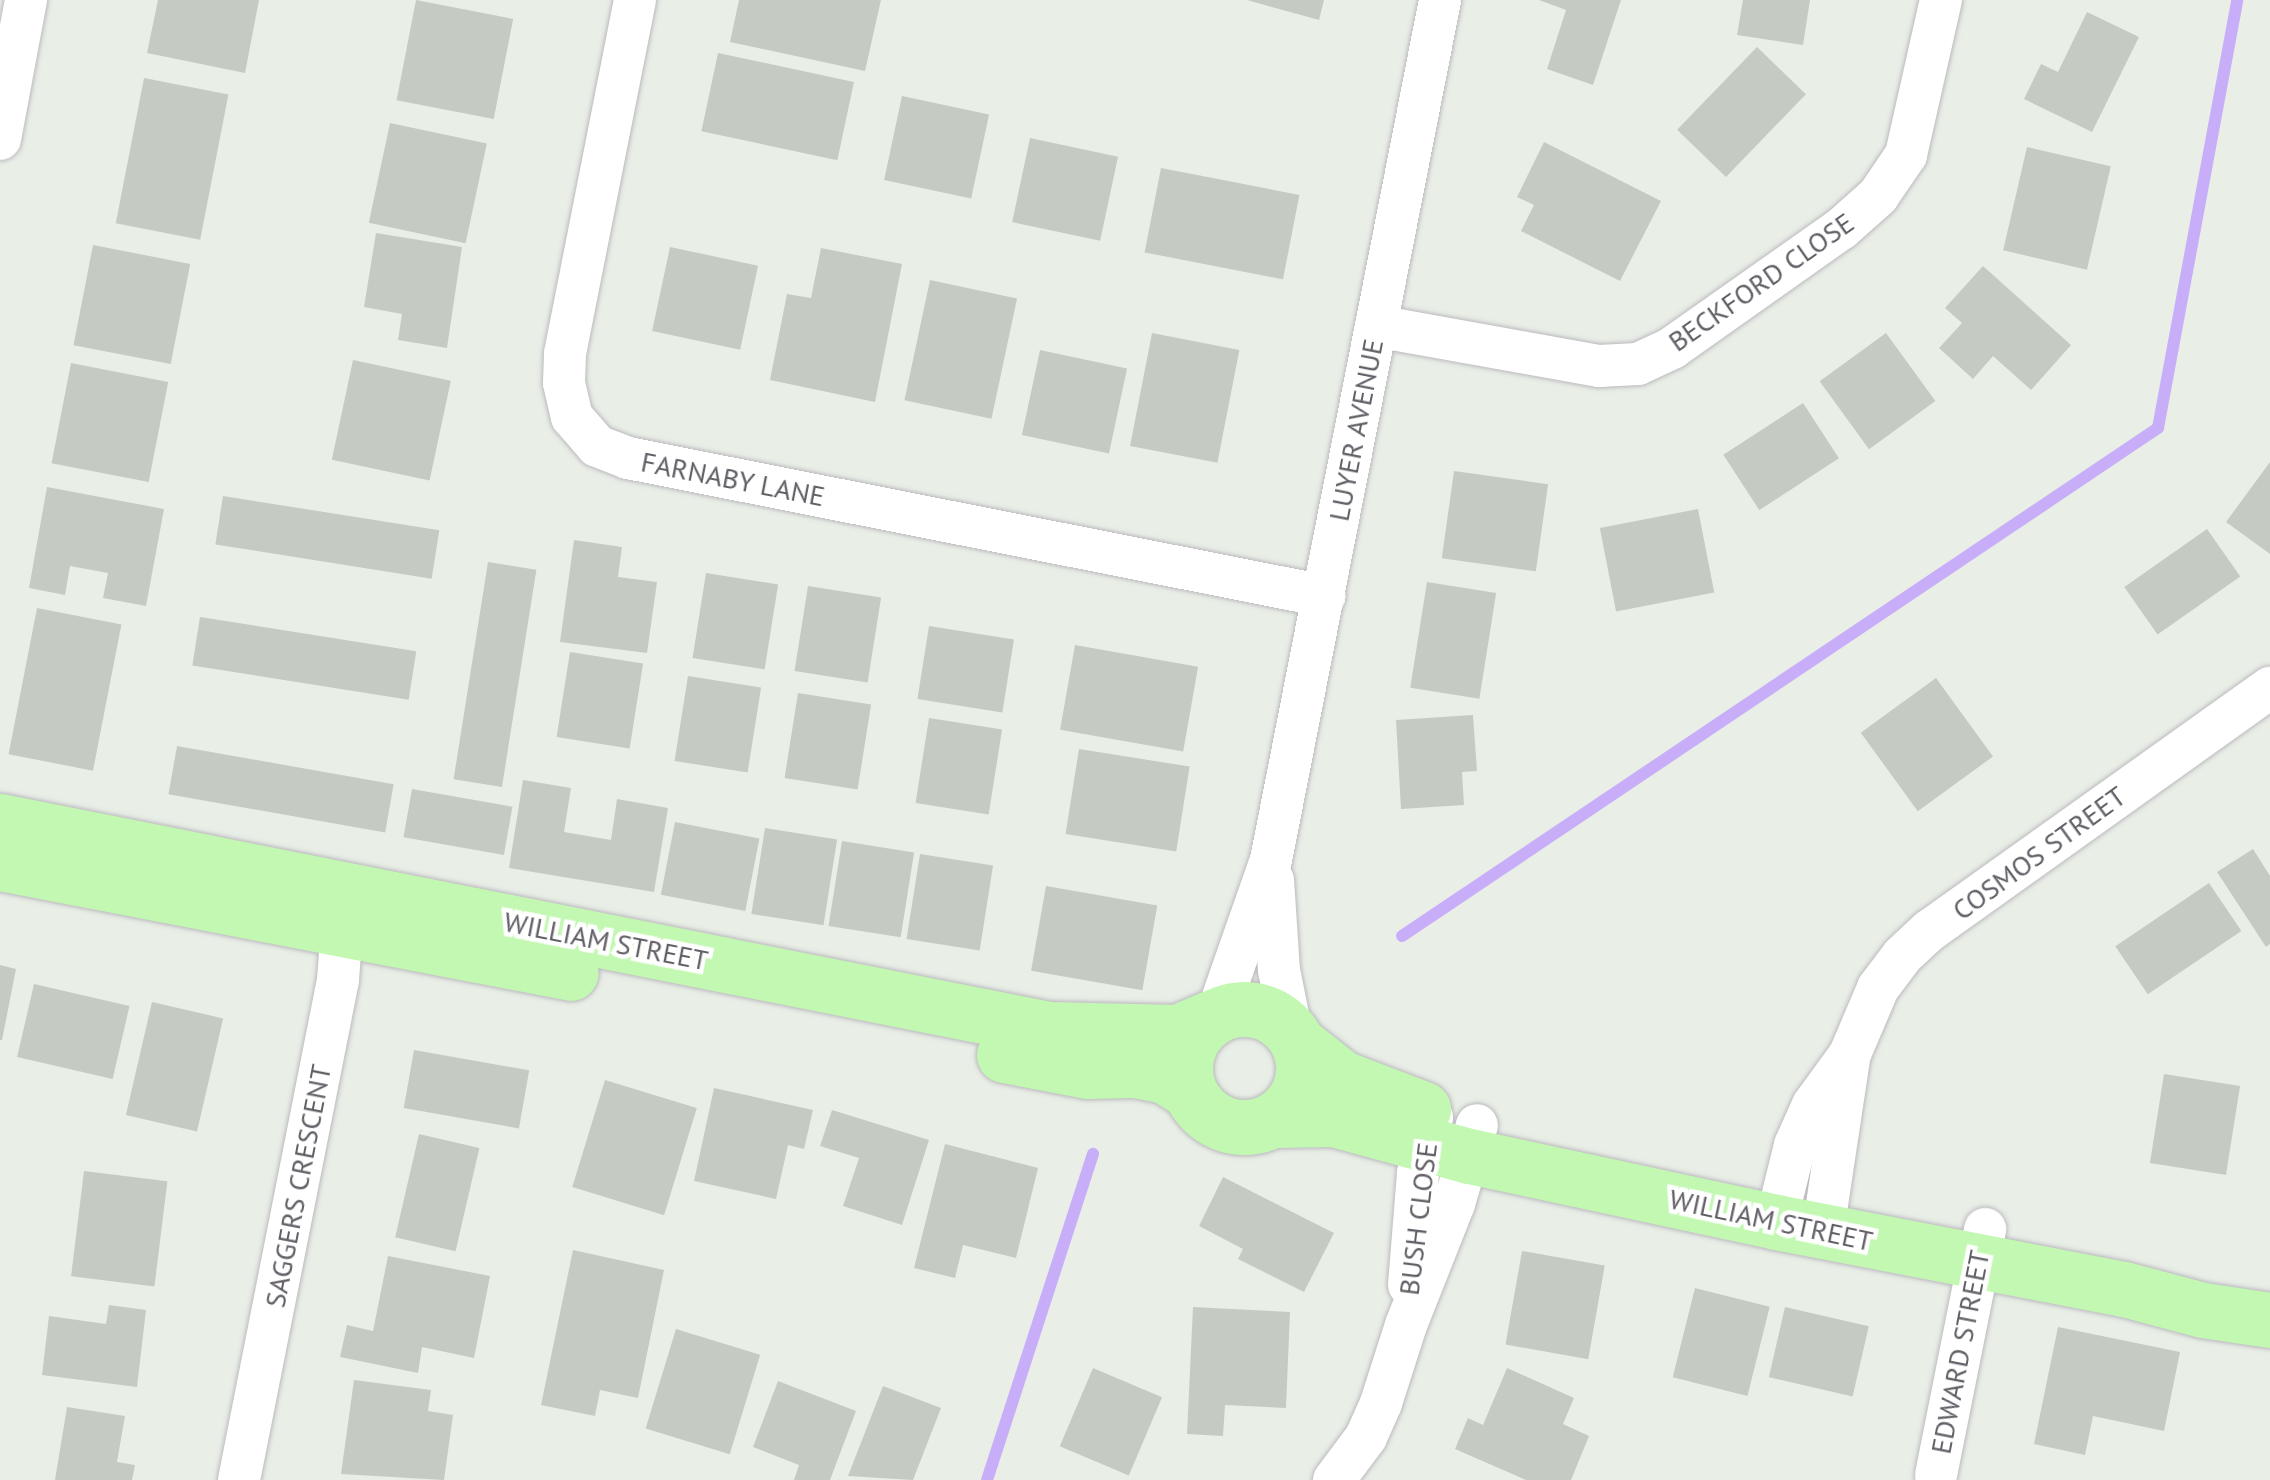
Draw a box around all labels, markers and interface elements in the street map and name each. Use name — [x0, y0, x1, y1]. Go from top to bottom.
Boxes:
street label: BECKFORD CLOSE — [1662, 206, 1860, 358]
street label: LUYER AVENUE — [1322, 336, 1390, 524]
street label: FARNABY LANE — [638, 445, 828, 513]
street label: COSMOS STREET — [1946, 779, 2132, 927]
street label: WILLIAM STREET — [501, 905, 711, 977]
street label: SAGGERS CRESCENT — [258, 1062, 338, 1310]
street label: BUSH CLOSE — [1392, 1141, 1444, 1297]
street label: WILLIAM STREET — [1666, 1182, 1876, 1258]
street label: EDWARD STREET — [1924, 1247, 1996, 1457]

